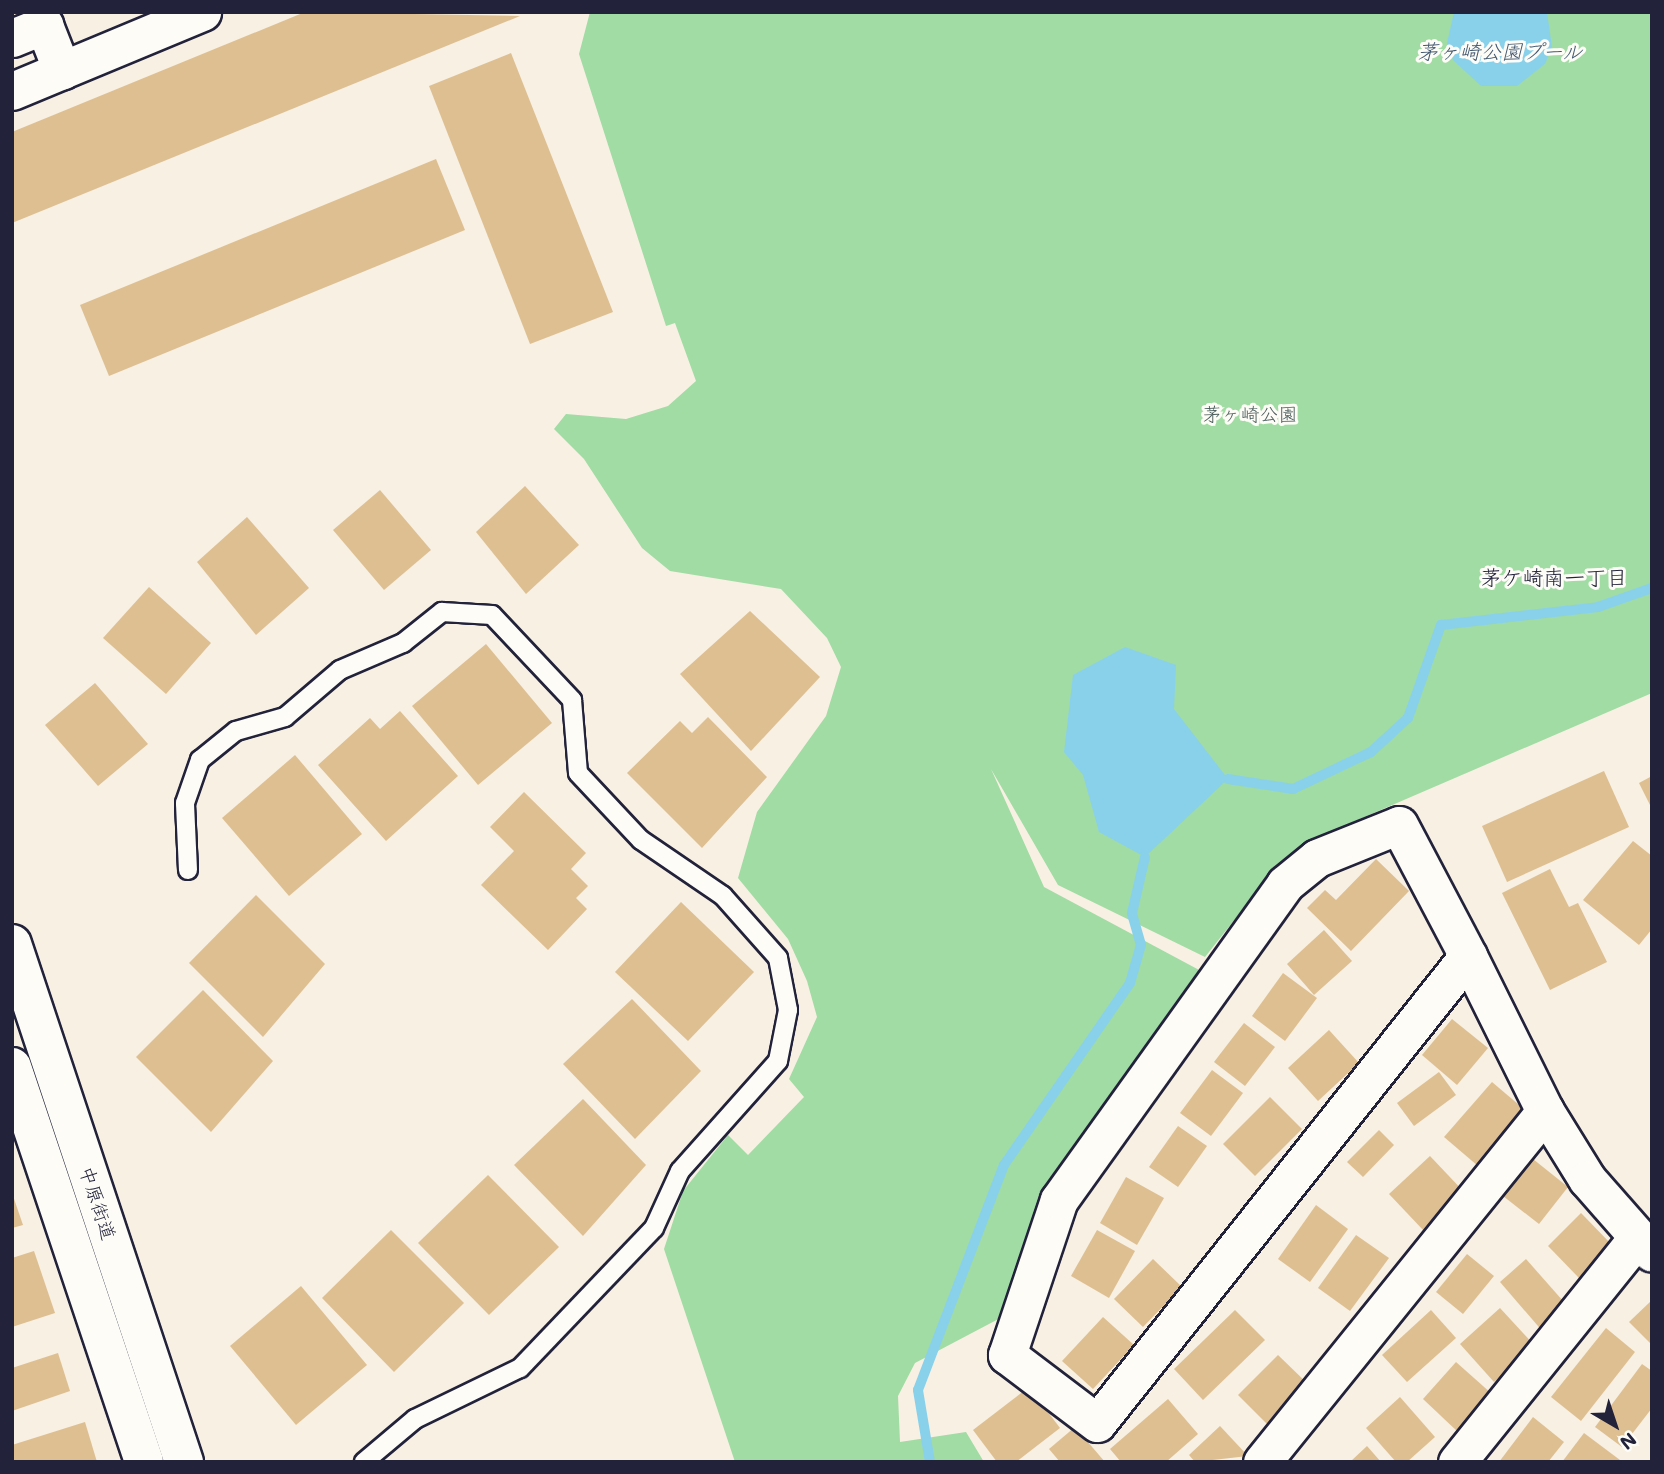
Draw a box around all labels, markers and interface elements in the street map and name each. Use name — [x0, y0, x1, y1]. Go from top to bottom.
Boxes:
water label: 茅ヶ崎公園プール — [1417, 38, 1583, 64]
park label: 茅ヶ崎公園 — [1203, 403, 1297, 425]
district label: 茅ケ崎南一丁目 — [1481, 564, 1627, 590]
street label: 中原街道 — [75, 1163, 121, 1243]
north arrow — [1580, 1390, 1650, 1460]
text: N — [1615, 1427, 1642, 1456]

